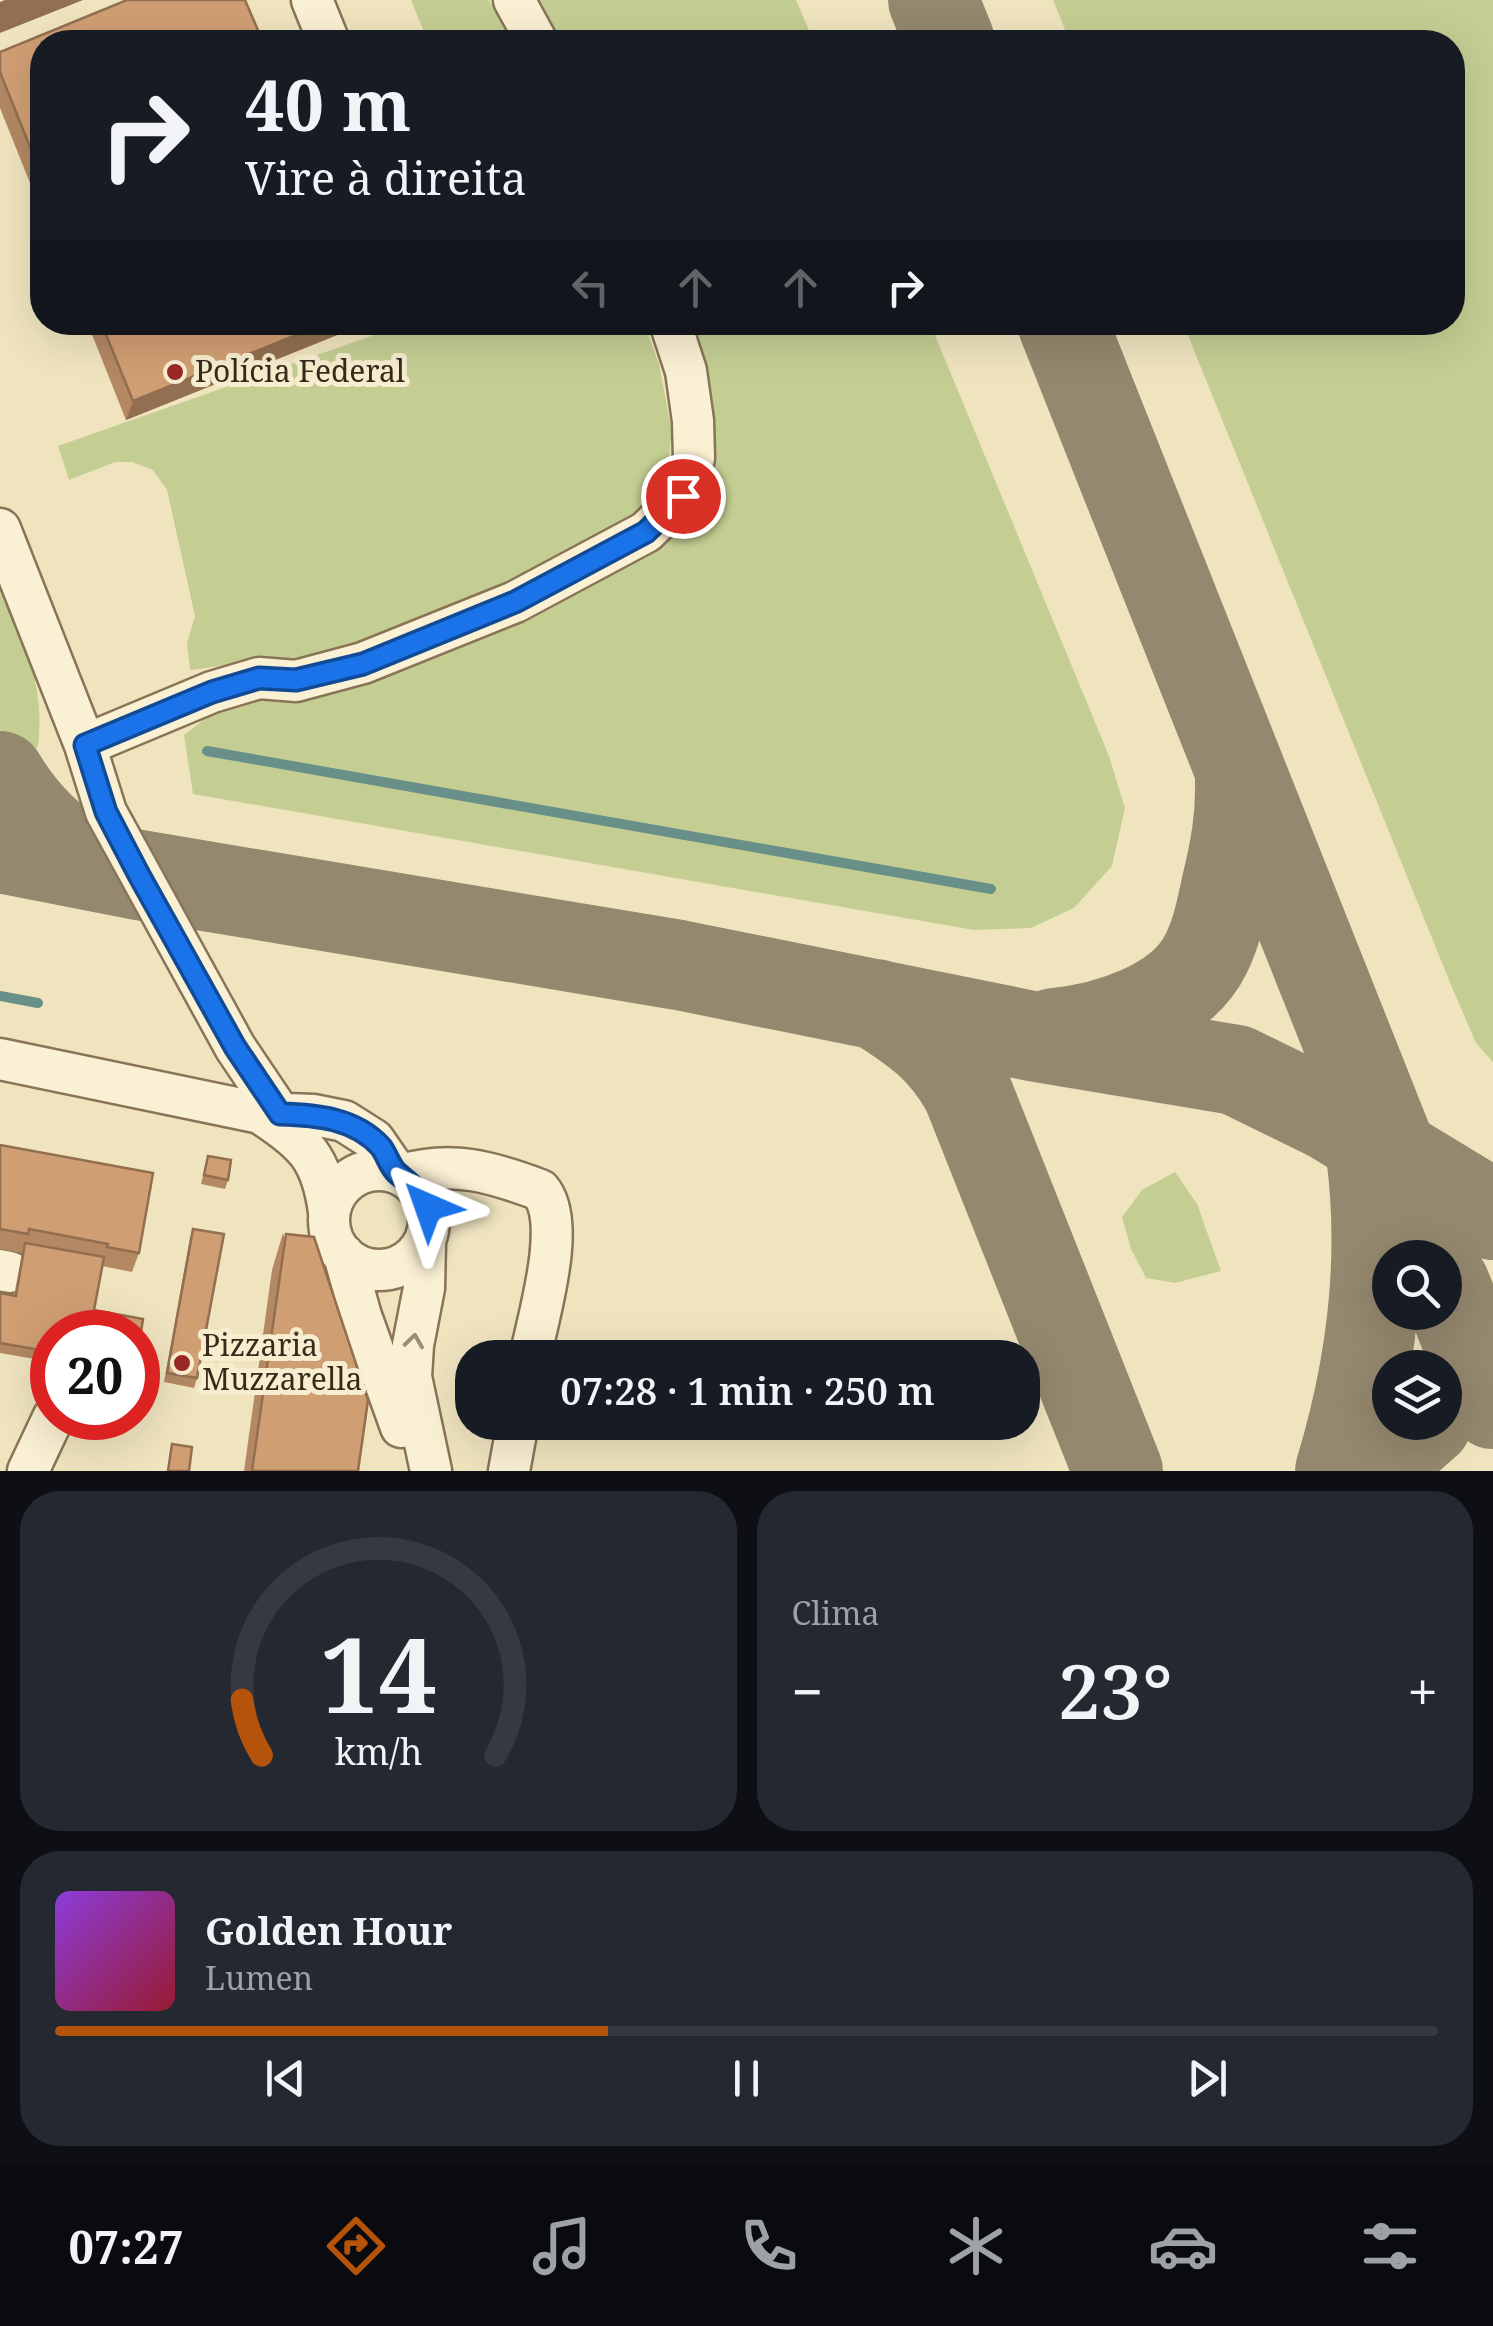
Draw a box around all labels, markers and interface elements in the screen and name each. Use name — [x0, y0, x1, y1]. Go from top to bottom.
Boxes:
text: 40 m — [245, 56, 411, 152]
icon: right — [80, 70, 210, 200]
text: Vire à direita — [245, 147, 527, 208]
icon: left — [563, 260, 618, 315]
icon: ahead — [668, 260, 723, 315]
icon: ahead — [773, 260, 828, 315]
icon: right — [878, 260, 933, 315]
place label: Polícia Federal — [195, 350, 405, 391]
marker: Polícia Federal — [164, 361, 186, 383]
pin — [641, 454, 726, 539]
icon: arrive — [656, 469, 711, 524]
position arrow — [376, 1155, 480, 1259]
map controls — [1372, 1240, 1462, 1440]
button: search — [1372, 1240, 1462, 1330]
speed limit sign: 20 — [30, 1310, 160, 1440]
place label: Pizzaria Muzzarella — [202, 1324, 362, 1399]
one-way arrow — [403, 1333, 424, 1349]
button: layers — [1372, 1350, 1462, 1440]
marker: Pizzaria Muzzarella — [171, 1352, 193, 1374]
text: 07:28 · 1 min · 250 m — [560, 1364, 935, 1416]
text: Clima — [792, 1591, 880, 1634]
text: 14 — [319, 1602, 437, 1743]
text: 23° — [1058, 1639, 1173, 1741]
text: − — [792, 1653, 823, 1728]
text: + — [1407, 1653, 1438, 1728]
text: km/h — [334, 1727, 422, 1775]
text: Golden Hour — [205, 1904, 452, 1956]
text: Lumen — [205, 1956, 313, 1999]
icon: previous — [258, 2051, 313, 2106]
icon: pause — [719, 2051, 774, 2106]
icon: next — [1180, 2051, 1235, 2106]
icon: directions — [321, 2211, 391, 2281]
icon: music — [527, 2211, 597, 2281]
icon: phone — [734, 2211, 804, 2281]
icon: climate — [941, 2211, 1011, 2281]
icon: car — [1148, 2211, 1218, 2281]
icon: filters — [1355, 2211, 1425, 2281]
text: 07:27 — [68, 2216, 184, 2277]

